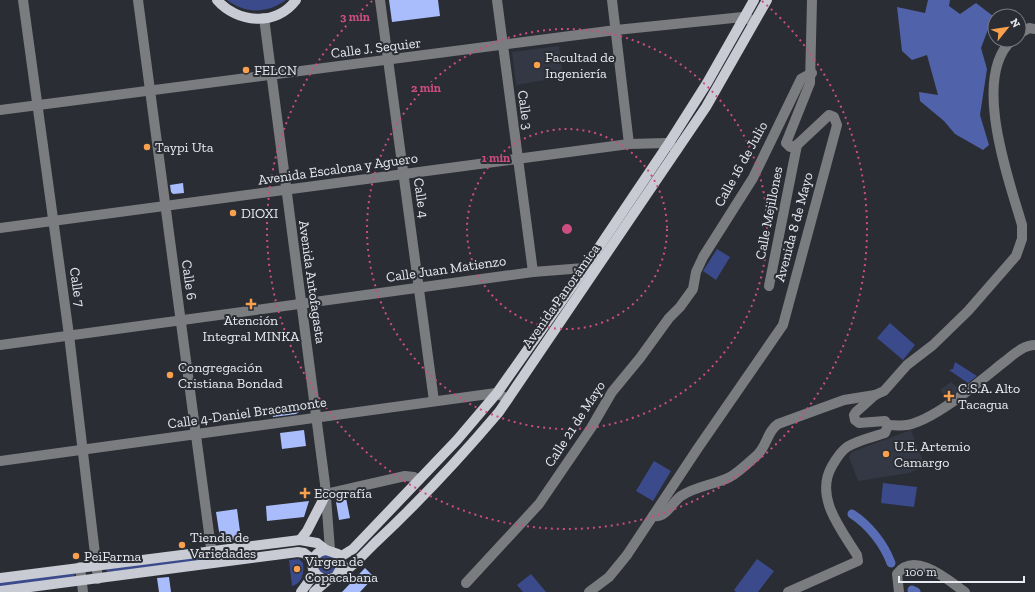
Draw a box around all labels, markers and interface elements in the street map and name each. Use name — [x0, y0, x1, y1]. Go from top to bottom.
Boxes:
north arrow — [987, 8, 1027, 48]
text: 3 min — [340, 10, 370, 24]
text: N — [1008, 16, 1023, 31]
street label: Calle J. Sequier — [330, 34, 422, 62]
place label: Facultad de Ingeniería — [545, 49, 615, 82]
marker: Facultad de Ingeniería — [532, 60, 542, 70]
place label: FELCN — [254, 62, 297, 79]
marker: FELCN — [241, 65, 251, 75]
text: 2 min — [411, 81, 441, 95]
street label: Calle 3 — [514, 89, 536, 131]
street label: Calle 16 de Julio — [711, 118, 771, 210]
place label: Taypi Uta — [155, 139, 214, 156]
marker: Taypi Uta — [142, 142, 152, 152]
street label: Avenida Escalona y Aguero — [257, 149, 419, 189]
text: 1 min — [482, 151, 510, 165]
street label: Calle Mejillones — [752, 165, 786, 261]
street label: Avenida 8 de Mayo — [771, 170, 817, 284]
street label: Calle 4 — [410, 177, 432, 220]
place label: DIOXI — [241, 205, 278, 222]
marker: DIOXI — [228, 208, 238, 218]
street label: Avenida Antofagasta — [295, 219, 329, 345]
centre of rings — [560, 222, 574, 236]
street label: Avenida Panorámica — [519, 240, 603, 351]
street label: Calle Juan Matienzo — [385, 252, 507, 286]
street label: Calle 6 — [178, 259, 200, 301]
street label: Calle 7 — [66, 266, 88, 308]
marker: Atención Integral MINKA — [245, 298, 257, 310]
place label: Atención Integral MINKA — [203, 312, 300, 345]
place label: Congregación Cristiana Bondad — [178, 359, 283, 392]
marker: Congregación Cristiana Bondad — [165, 370, 175, 380]
street label: Calle 21 de Mayo — [541, 378, 609, 470]
place label: C.S.A. Alto Tacagua — [958, 380, 1020, 413]
marker: C.S.A. Alto Tacagua — [943, 390, 955, 402]
street label: Calle 4-Daniel Bracamonte — [166, 393, 328, 433]
place label: U.E. Artemio Camargo — [894, 438, 970, 471]
marker: U.E. Artemio Camargo — [881, 449, 891, 459]
place label: Ecografía — [314, 485, 372, 502]
marker: Ecografía — [299, 487, 311, 499]
place label: Tienda de Variedades — [189, 529, 256, 562]
marker: Tienda de Variedades — [177, 540, 187, 550]
place label: PeiFarma — [84, 548, 142, 565]
marker: PeiFarma — [71, 551, 81, 561]
place label: Virgen de Copacabana — [304, 553, 378, 586]
scale bar — [899, 558, 1024, 584]
marker: Virgen de Copacabana — [292, 564, 302, 574]
text: 100 m — [905, 565, 937, 579]

